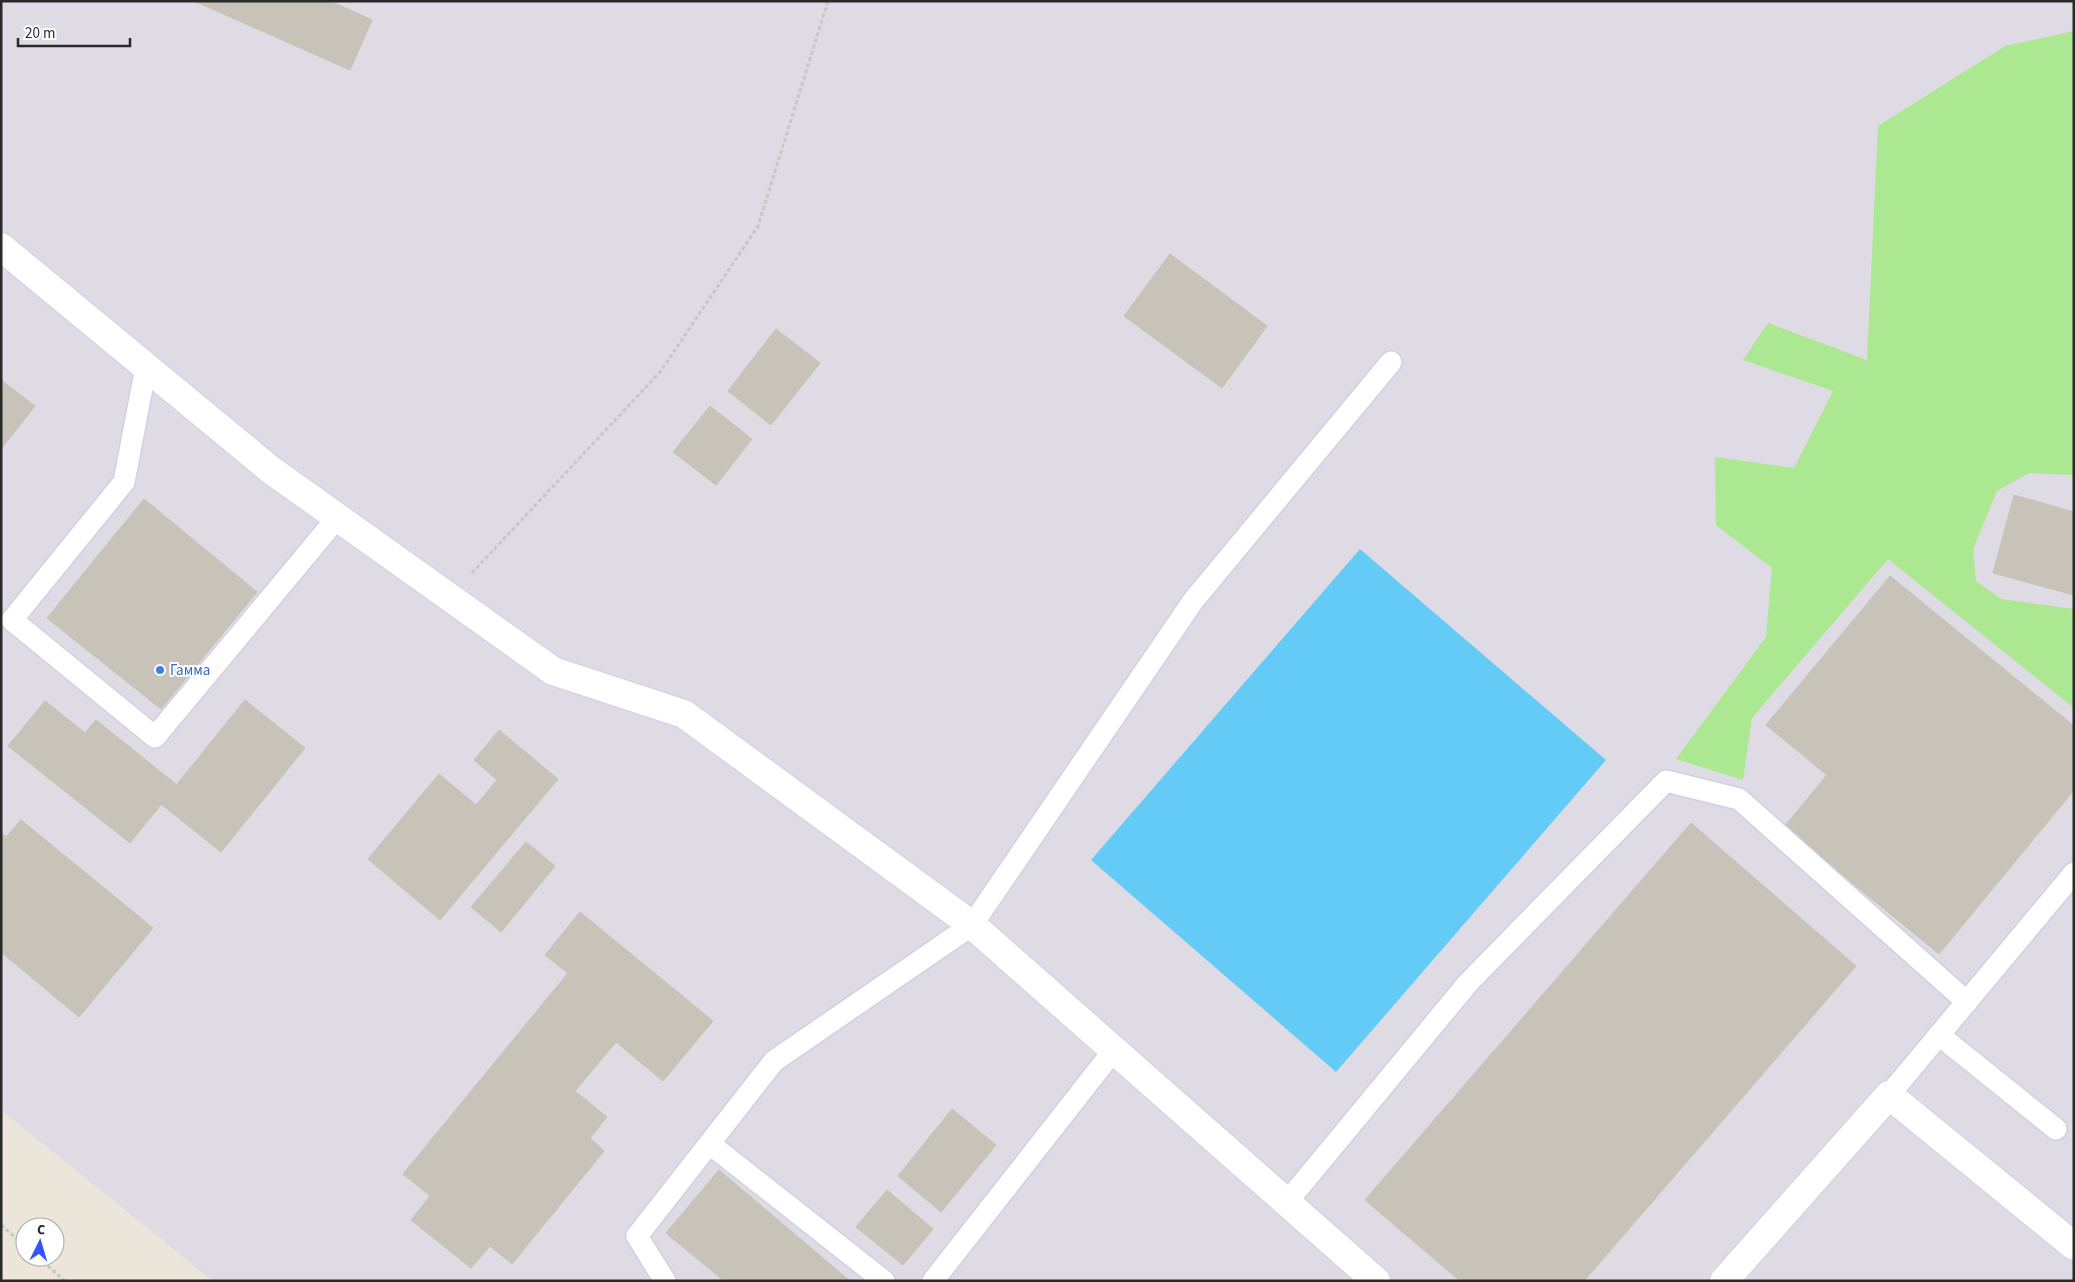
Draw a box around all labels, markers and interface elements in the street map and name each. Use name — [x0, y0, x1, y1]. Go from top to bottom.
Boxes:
scale bar — [18, 15, 130, 47]
text: 20 m — [25, 23, 55, 44]
place label: Гамма — [170, 660, 210, 681]
marker: Гамма — [154, 664, 166, 676]
north arrow — [15, 1217, 65, 1267]
text: С — [36, 1220, 46, 1240]

